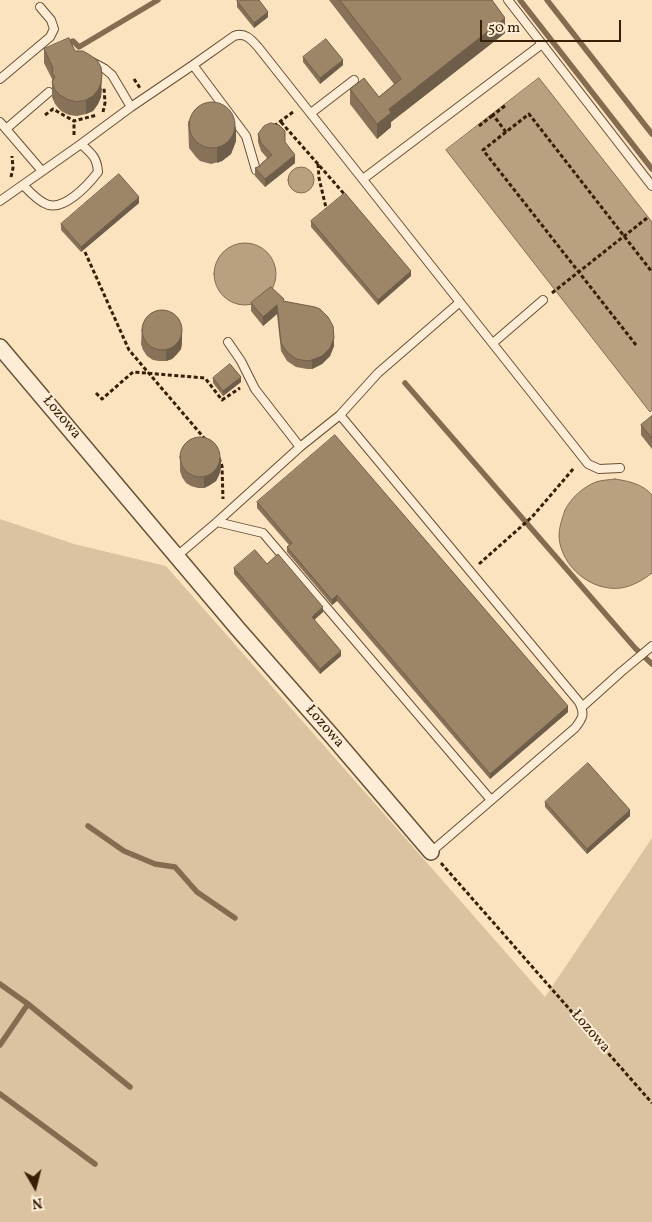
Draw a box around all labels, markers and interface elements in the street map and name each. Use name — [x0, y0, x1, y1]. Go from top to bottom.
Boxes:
scale bar — [482, 10, 623, 42]
text: 50 m — [488, 18, 520, 39]
street label: Łozowa — [38, 393, 84, 443]
street label: Łozowa — [301, 702, 347, 752]
street label: Łozowa — [567, 1007, 613, 1057]
north arrow — [10, 1162, 60, 1212]
text: N — [31, 1192, 44, 1212]

